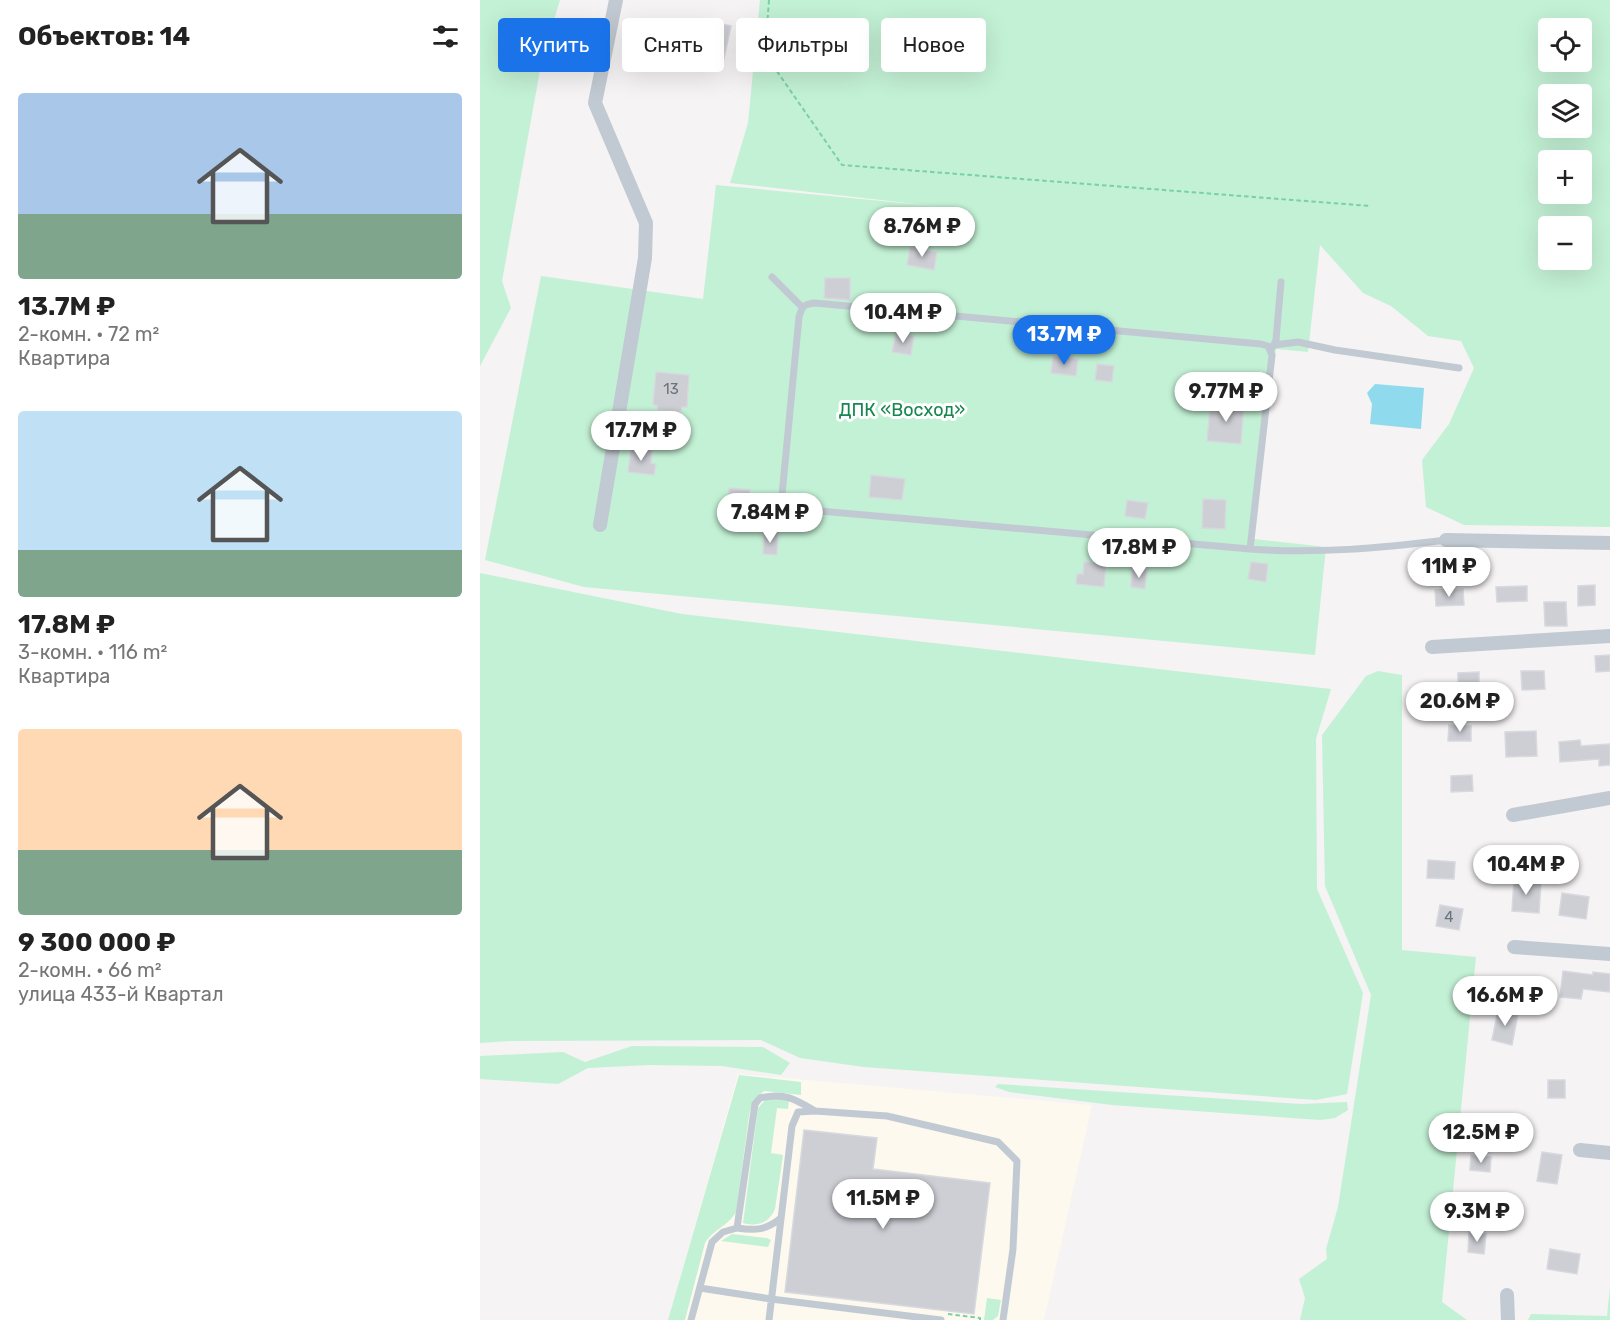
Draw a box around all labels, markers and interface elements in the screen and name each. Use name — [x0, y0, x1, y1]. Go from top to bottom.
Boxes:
chip: Купить — [498, 18, 610, 72]
chip: Снять — [622, 18, 724, 72]
chip: Фильтры — [736, 18, 869, 72]
chip: Новое — [881, 18, 986, 72]
map controls — [1538, 18, 1592, 270]
button: locate — [1538, 18, 1592, 72]
icon: filters — [429, 20, 462, 53]
text: Объектов: 14 — [18, 21, 190, 52]
button: layers — [1538, 84, 1592, 138]
icon: home — [186, 132, 294, 240]
button: + — [1538, 150, 1592, 204]
pin: 8.76M ₽ — [867, 207, 977, 258]
text: 8.76M ₽ — [883, 214, 961, 238]
button: − — [1538, 216, 1592, 270]
text: 13.7M ₽ — [18, 291, 115, 322]
pin: 10.4M ₽ — [848, 293, 958, 344]
text: 10.4M ₽ — [864, 300, 942, 324]
pin: 13.7M ₽ — [1009, 315, 1119, 366]
text: 2-комн. · 72 m² — [18, 322, 159, 346]
text: 13.7M ₽ — [1027, 322, 1101, 346]
text: Квартира — [18, 346, 110, 370]
pin: 9.77M ₽ — [1171, 372, 1281, 423]
text: 9.77M ₽ — [1188, 379, 1264, 403]
house number: 13 — [663, 380, 679, 398]
park label: ДПК «Восход» — [839, 399, 965, 421]
pin: 17.7M ₽ — [586, 411, 696, 462]
text: 17.7M ₽ — [605, 418, 677, 442]
icon: home — [186, 450, 294, 558]
pin: 7.84M ₽ — [715, 493, 825, 544]
text: 7.84M ₽ — [731, 500, 809, 524]
pin: 17.8M ₽ — [1084, 528, 1194, 579]
text: 17.8M ₽ — [1102, 535, 1176, 559]
pin: 11M ₽ — [1407, 547, 1491, 598]
text: 11M ₽ — [1421, 554, 1477, 578]
text: 17.8M ₽ — [18, 609, 115, 640]
text: 3-комн. · 116 m² — [18, 640, 167, 664]
text: Квартира — [18, 664, 110, 688]
pin: 20.6M ₽ — [1405, 682, 1515, 733]
text: 20.6M ₽ — [1420, 689, 1500, 713]
icon: home — [186, 768, 294, 876]
pin: 10.4M ₽ — [1471, 845, 1581, 896]
text: 10.4M ₽ — [1487, 852, 1565, 876]
house number: 4 — [1444, 908, 1454, 926]
text: 9 300 000 ₽ — [18, 927, 176, 958]
text: 2-комн. · 66 m² — [18, 958, 162, 982]
pin: 16.6M ₽ — [1450, 976, 1560, 1027]
text: улица 433-й Квартал — [18, 982, 224, 1006]
text: 16.6M ₽ — [1467, 983, 1543, 1007]
pin: 12.5M ₽ — [1426, 1113, 1536, 1164]
text: 12.5M ₽ — [1443, 1120, 1519, 1144]
pin: 11.5M ₽ — [828, 1179, 938, 1230]
text: 11.5M ₽ — [846, 1186, 920, 1210]
pin: 9.3M ₽ — [1428, 1192, 1526, 1243]
text: 9.3M ₽ — [1444, 1199, 1510, 1223]

